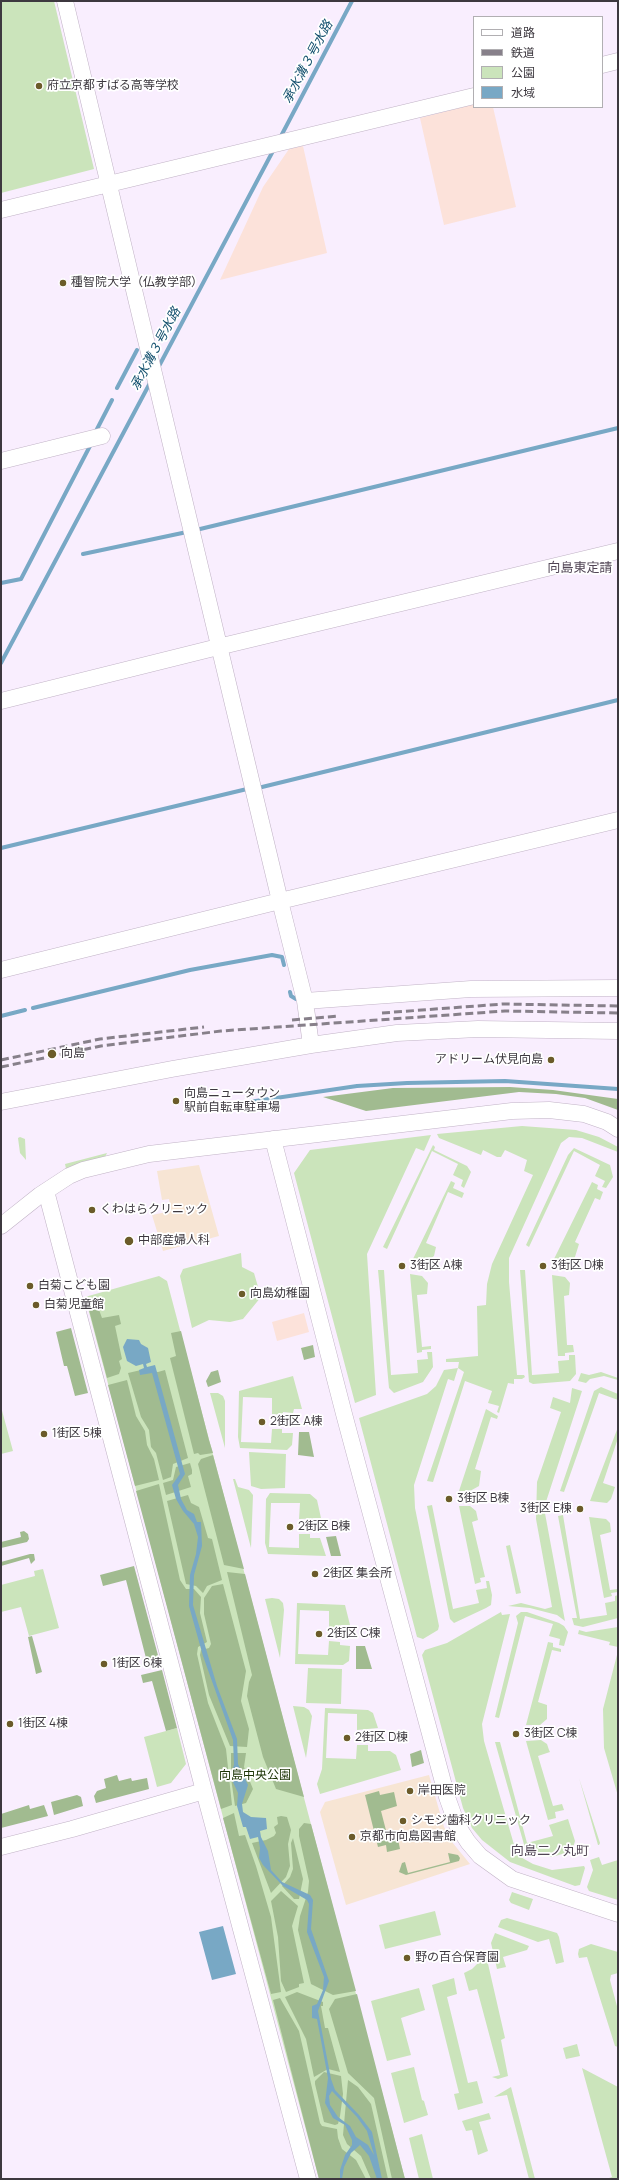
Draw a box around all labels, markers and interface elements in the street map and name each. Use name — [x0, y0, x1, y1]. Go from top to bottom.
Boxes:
legend — [473, 16, 603, 108]
water label: 承水溝３号水路 — [280, 18, 336, 106]
text: 道路 — [511, 24, 535, 41]
text: 鉄道 — [511, 44, 535, 61]
text: 公園 — [511, 64, 535, 81]
place label: 府立京都すばる高等学校 — [47, 79, 179, 93]
marker: 府立京都すばる高等学校 — [34, 81, 44, 91]
text: 水域 — [511, 84, 535, 101]
place label: 種智院大学（仏教学部） — [71, 276, 203, 290]
marker: 種智院大学（仏教学部） — [58, 278, 68, 288]
water label: 承水溝３号水路 — [128, 305, 184, 393]
district label: 向島東定請 — [548, 560, 612, 576]
place label: 向島 — [61, 1047, 85, 1061]
marker: 向島 — [46, 1048, 58, 1060]
place label: アドリーム伏見向島 — [435, 1053, 543, 1067]
marker: アドリーム伏見向島 — [546, 1055, 556, 1065]
place label: 向島ニュータウン 駅前自転車駐車場 — [184, 1087, 280, 1115]
marker: 向島ニュータウン 駅前自転車駐車場 — [171, 1096, 181, 1106]
place label: くわはらクリニック — [100, 1203, 208, 1217]
marker: くわはらクリニック — [87, 1205, 97, 1215]
place label: 中部産婦人科 — [138, 1234, 210, 1248]
marker: 中部産婦人科 — [123, 1235, 135, 1247]
place label: 3街区 A棟 — [410, 1259, 463, 1273]
place label: 3街区 D棟 — [551, 1259, 604, 1273]
marker: 3街区 A棟 — [397, 1261, 407, 1271]
marker: 3街区 D棟 — [538, 1261, 548, 1271]
place label: 白菊こども園 — [38, 1279, 110, 1293]
marker: 白菊こども園 — [25, 1281, 35, 1291]
place label: 向島幼稚園 — [250, 1287, 310, 1301]
marker: 向島幼稚園 — [237, 1289, 247, 1299]
place label: 白菊児童館 — [44, 1298, 104, 1312]
marker: 白菊児童館 — [31, 1300, 41, 1310]
place label: 2街区 A棟 — [270, 1415, 323, 1429]
marker: 2街区 A棟 — [257, 1417, 267, 1427]
place label: 1街区 5棟 — [52, 1427, 102, 1441]
marker: 1街区 5棟 — [39, 1429, 49, 1439]
place label: 3街区 B棟 — [457, 1492, 509, 1506]
marker: 3街区 B棟 — [444, 1494, 454, 1504]
place label: 3街区 E棟 — [520, 1502, 572, 1516]
marker: 3街区 E棟 — [575, 1504, 585, 1514]
place label: 2街区 B棟 — [298, 1520, 351, 1534]
marker: 2街区 B棟 — [285, 1522, 295, 1532]
place label: 2街区 集会所 — [323, 1567, 392, 1581]
marker: 2街区 集会所 — [310, 1569, 320, 1579]
place label: 2街区 C棟 — [327, 1627, 381, 1641]
marker: 2街区 C棟 — [314, 1629, 324, 1639]
place label: 1街区 6棟 — [112, 1657, 163, 1671]
marker: 1街区 6棟 — [99, 1659, 109, 1669]
place label: 1街区 4棟 — [18, 1717, 68, 1731]
marker: 1街区 4棟 — [5, 1719, 15, 1729]
place label: 3街区 C棟 — [524, 1727, 578, 1741]
marker: 3街区 C棟 — [511, 1729, 521, 1739]
place label: 2街区 D棟 — [355, 1731, 408, 1745]
marker: 2街区 D棟 — [342, 1733, 352, 1743]
park label: 向島中央公園 — [219, 1769, 291, 1783]
place label: 岸田医院 — [418, 1784, 466, 1798]
marker: 岸田医院 — [405, 1786, 415, 1796]
place label: シモジ歯科クリニック — [411, 1814, 531, 1828]
marker: シモジ歯科クリニック — [398, 1816, 408, 1826]
place label: 京都市向島図書館 — [360, 1830, 456, 1844]
marker: 京都市向島図書館 — [347, 1832, 357, 1842]
district label: 向島二ノ丸町 — [511, 1843, 589, 1859]
place label: 野の百合保育園 — [415, 1951, 499, 1965]
marker: 野の百合保育園 — [402, 1953, 412, 1963]

